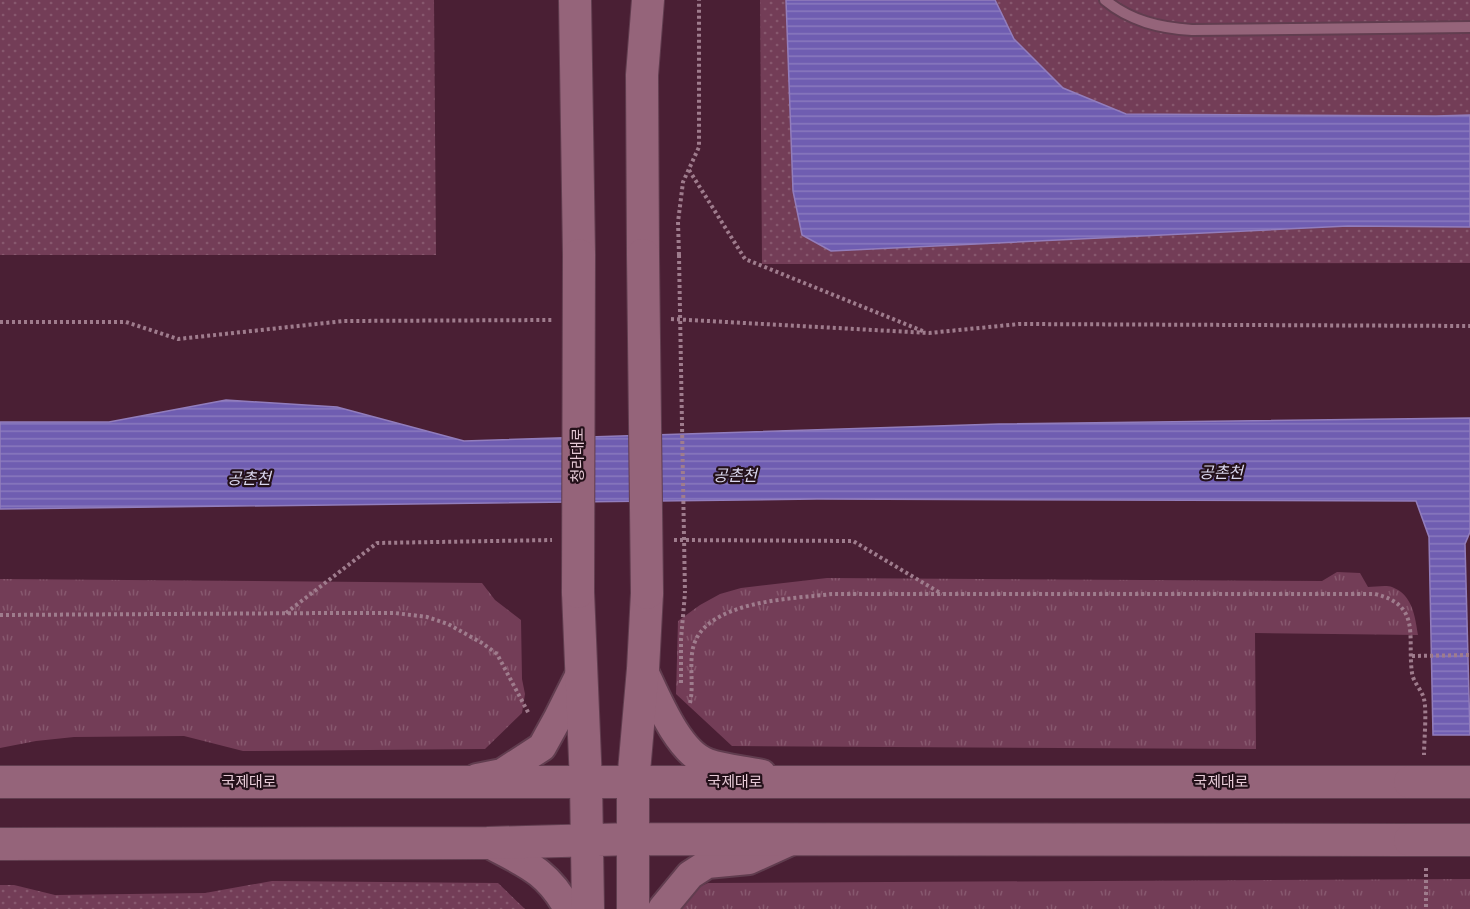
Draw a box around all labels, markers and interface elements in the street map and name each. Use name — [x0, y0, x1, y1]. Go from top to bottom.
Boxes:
street label: 청라대로 — [565, 427, 588, 483]
water label: 공촌천 — [1199, 459, 1245, 483]
water label: 공촌천 — [713, 462, 759, 486]
water label: 공촌천 — [227, 465, 273, 489]
street label: 국제대로 — [221, 769, 277, 792]
street label: 국제대로 — [707, 769, 763, 792]
street label: 국제대로 — [1193, 769, 1249, 792]

